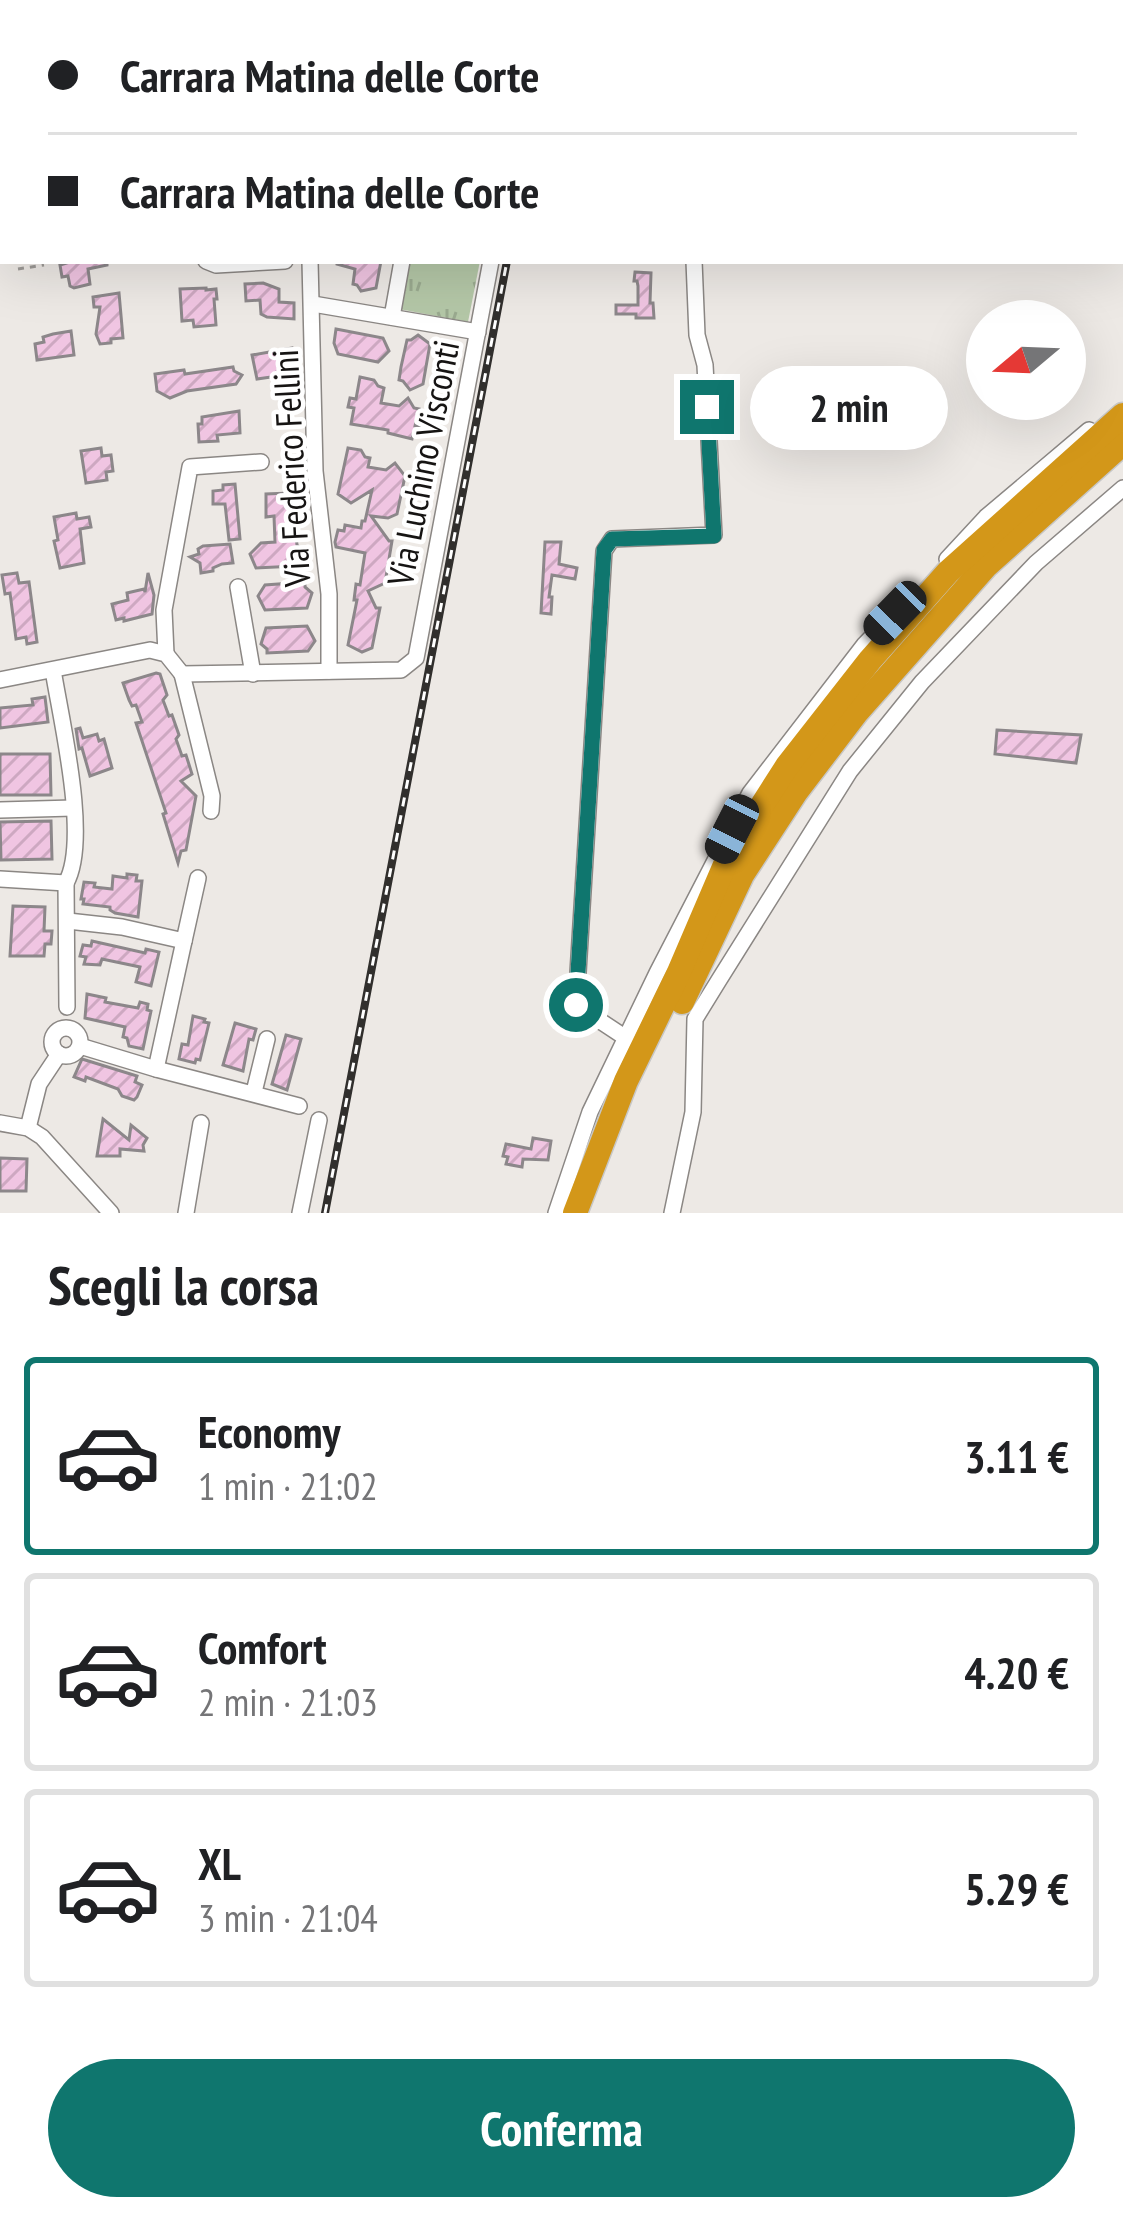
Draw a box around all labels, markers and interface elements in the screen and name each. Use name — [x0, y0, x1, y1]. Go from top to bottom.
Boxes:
text: Carrara Matina delle Corte — [120, 46, 540, 104]
text: Carrara Matina delle Corte — [120, 162, 540, 220]
north arrow — [966, 300, 1086, 420]
map controls — [966, 300, 1086, 420]
street label: Via Luchino Visconti — [375, 336, 469, 591]
street label: Via Federico Fellini — [261, 348, 320, 589]
callout: 2 min — [749, 365, 947, 449]
route end — [680, 380, 734, 434]
text: 2 min — [810, 382, 888, 433]
car — [857, 575, 933, 651]
car — [700, 789, 764, 869]
route start — [549, 978, 603, 1032]
text: Scegli la corsa — [48, 1250, 319, 1320]
icon: car — [54, 1402, 162, 1510]
text: Economy — [198, 1402, 341, 1460]
text: 3.11 € — [964, 1427, 1069, 1485]
text: 1 min · 21:02 — [198, 1460, 378, 1511]
icon: car — [54, 1618, 162, 1726]
text: Comfort — [198, 1618, 327, 1676]
text: 4.20 € — [964, 1643, 1069, 1701]
text: 2 min · 21:03 — [198, 1676, 378, 1727]
icon: car — [54, 1834, 162, 1942]
text: XL — [198, 1834, 241, 1892]
text: 5.29 € — [964, 1859, 1069, 1917]
text: 3 min · 21:04 — [198, 1892, 378, 1943]
button: Conferma — [48, 2059, 1075, 2197]

